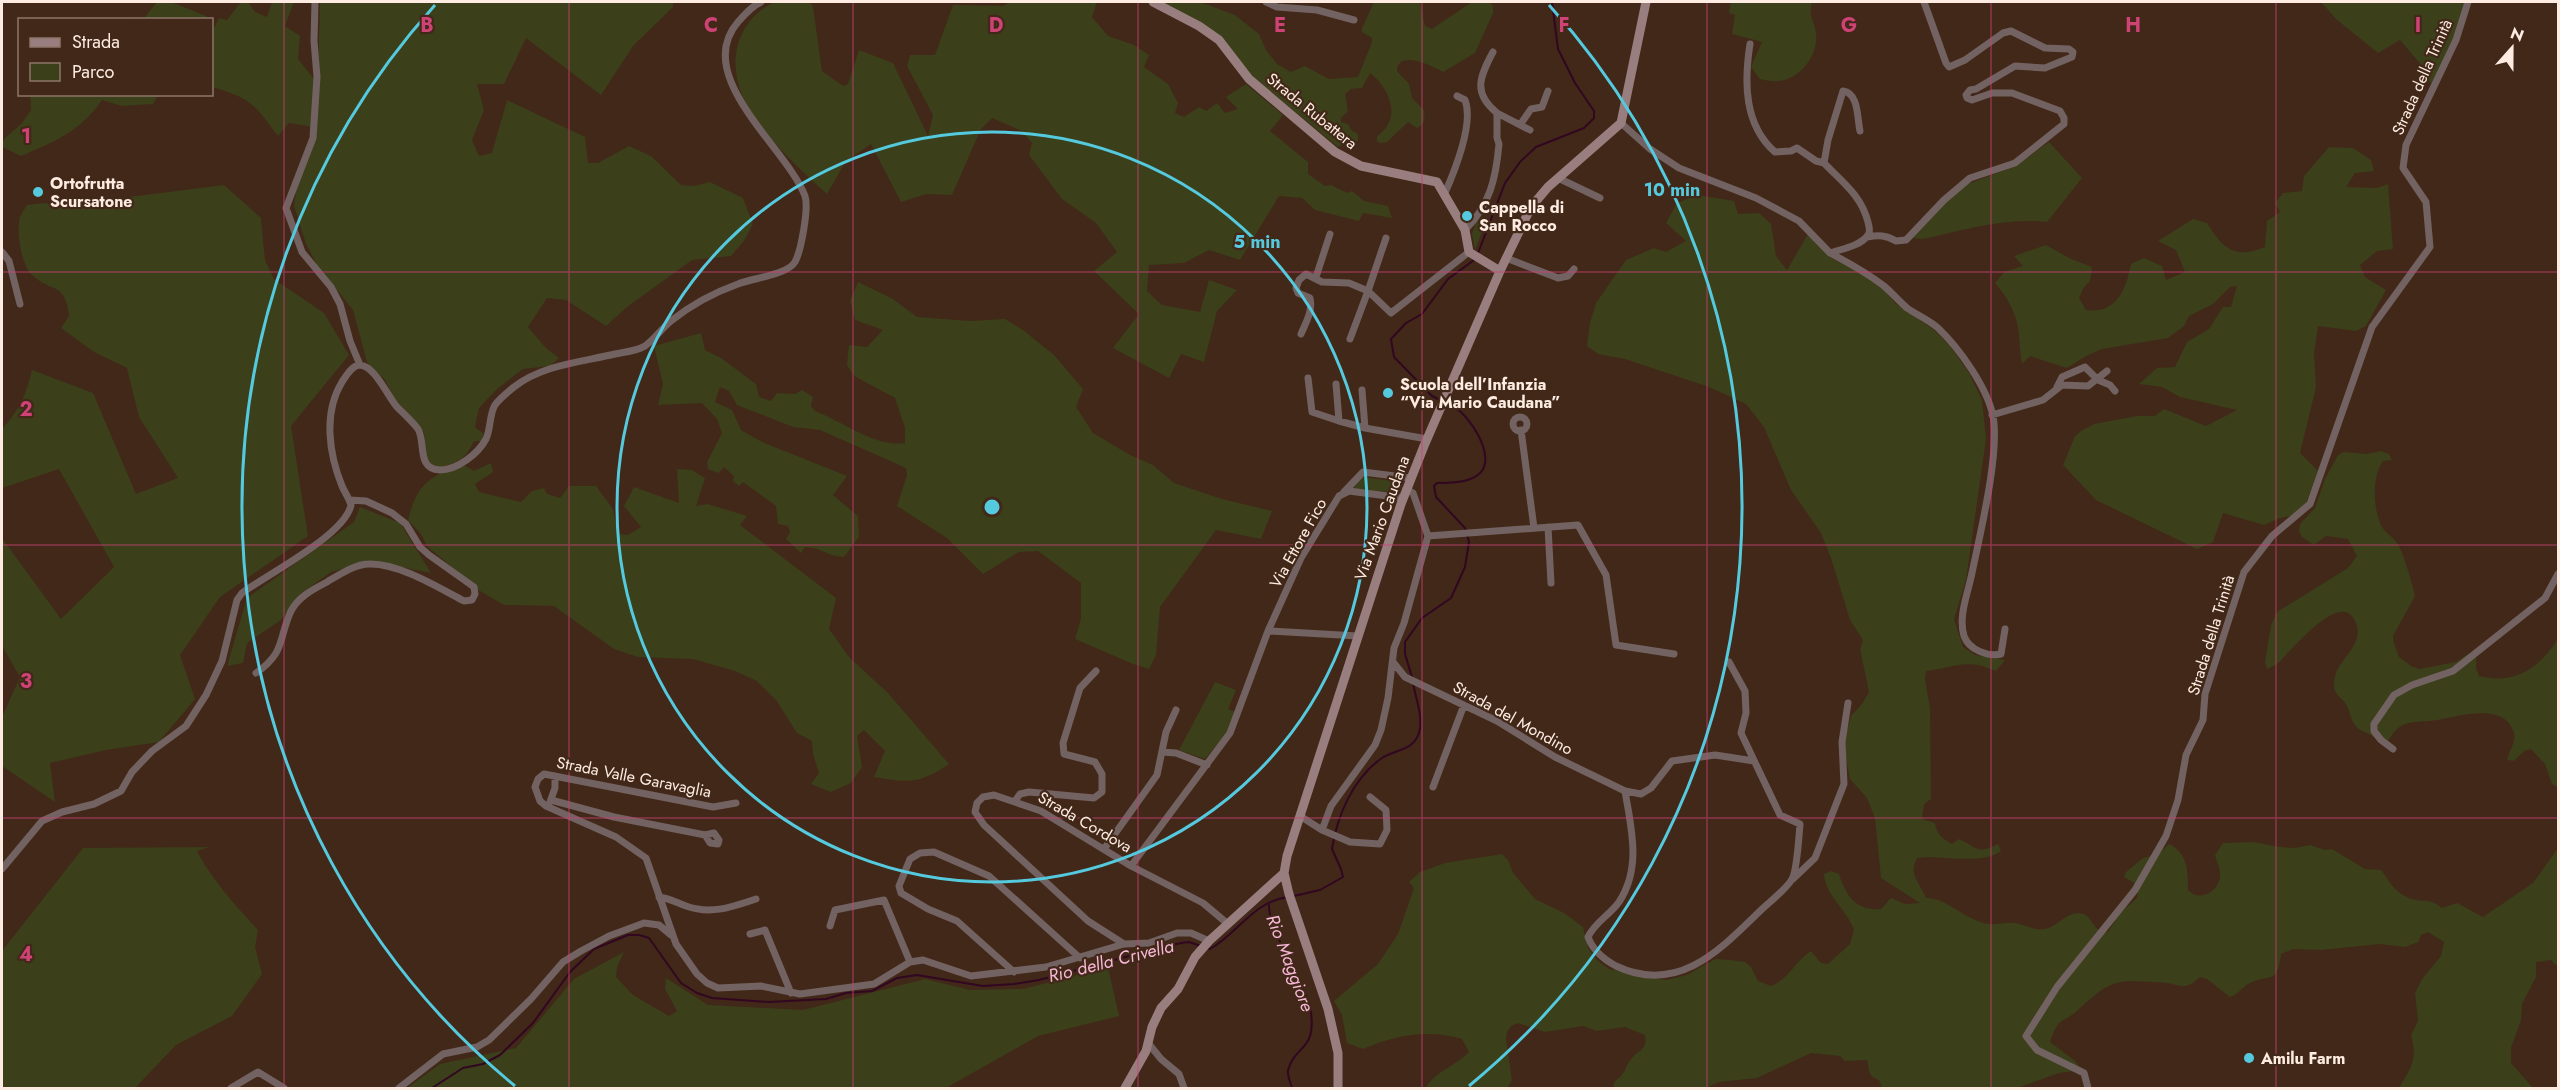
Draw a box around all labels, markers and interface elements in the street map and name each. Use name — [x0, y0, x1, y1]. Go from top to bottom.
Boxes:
text: B — [420, 11, 434, 40]
text: C — [704, 11, 718, 40]
text: D — [989, 11, 1003, 40]
text: E — [1274, 11, 1286, 40]
text: F — [1558, 11, 1570, 40]
text: G — [1841, 11, 1857, 40]
text: H — [2125, 11, 2141, 40]
text: I — [2415, 11, 2421, 40]
street label: Strada della Trinità — [2386, 15, 2458, 139]
legend — [18, 18, 213, 96]
north arrow — [2482, 18, 2542, 78]
text: N — [2507, 21, 2527, 47]
text: Strada — [72, 29, 120, 55]
text: Parco — [72, 59, 114, 85]
street label: Strada Rubattera — [1262, 67, 1362, 155]
text: 1 — [21, 122, 31, 151]
place label: Ortofrutta Scursatone — [50, 172, 133, 213]
text: 10 min — [1644, 177, 1700, 203]
marker: Ortofrutta Scursatone — [31, 185, 45, 199]
place label: Cappella di San Rocco — [1479, 196, 1564, 237]
marker: Cappella di San Rocco — [1460, 209, 1474, 223]
text: 5 min — [1233, 229, 1281, 255]
place label: Scuola dell’Infanzia “Via Mario Caudana” — [1400, 373, 1561, 414]
marker: Scuola dell’Infanzia “Via Mario Caudana” — [1381, 386, 1395, 400]
text: 2 — [19, 395, 33, 424]
street label: Via Mario Caudana — [1349, 453, 1415, 583]
street label: Via Ettore Fico — [1264, 494, 1332, 592]
centre of rings — [982, 497, 1002, 517]
street label: Strada della Trinità — [2182, 572, 2240, 698]
text: 3 — [20, 667, 32, 696]
street label: Strada del Mondino — [1449, 676, 1577, 761]
street label: Strada Valle Garavaglia — [555, 751, 713, 803]
street label: Strada Cordova — [1034, 786, 1136, 858]
water label: Rio Maggiore — [1260, 911, 1320, 1015]
water label: Rio della Crivella — [1045, 933, 1177, 989]
text: 4 — [19, 940, 33, 969]
place label: Amilu Farm — [2260, 1047, 2345, 1070]
marker: Amilu Farm — [2242, 1051, 2256, 1065]

